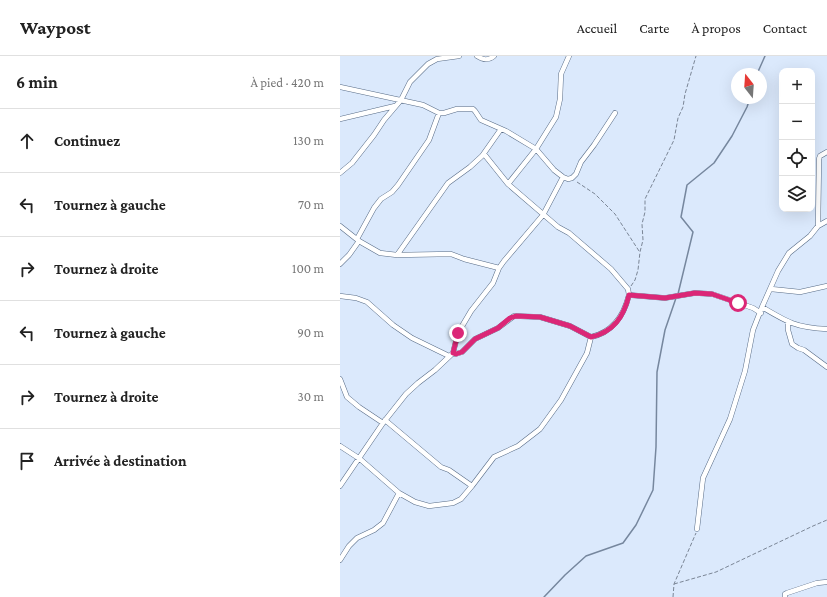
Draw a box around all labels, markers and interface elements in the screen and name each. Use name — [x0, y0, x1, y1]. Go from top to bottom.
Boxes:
text: Waypost — [20, 17, 91, 38]
text: Accueil — [577, 20, 617, 36]
text: Carte — [639, 20, 670, 36]
text: À propos — [692, 20, 741, 36]
text: Contact — [763, 20, 807, 36]
north arrow — [731, 68, 767, 104]
map controls — [779, 68, 815, 212]
button: + — [779, 68, 815, 104]
text: 6 min — [16, 73, 58, 92]
text: À pied · 420 m — [250, 75, 324, 90]
button: − — [779, 104, 815, 140]
icon: ahead — [16, 130, 38, 152]
text: Continuez — [54, 133, 120, 149]
text: 130 m — [293, 133, 324, 148]
button: locate — [779, 140, 815, 176]
button: layers — [779, 176, 815, 212]
icon: left — [16, 194, 38, 216]
text: Tournez à gauche — [54, 197, 166, 213]
text: 70 m — [298, 197, 324, 212]
icon: right — [16, 258, 38, 280]
text: Tournez à droite — [54, 261, 158, 277]
text: 100 m — [292, 261, 324, 276]
route start — [729, 294, 747, 312]
icon: left — [16, 322, 38, 344]
route end — [449, 324, 467, 342]
text: Tournez à gauche — [54, 325, 166, 341]
text: 90 m — [297, 325, 324, 340]
icon: right — [16, 386, 38, 408]
text: Tournez à droite — [54, 389, 158, 405]
text: 30 m — [298, 389, 324, 404]
icon: arrive — [16, 450, 38, 472]
text: Arrivée à destination — [54, 453, 187, 469]

